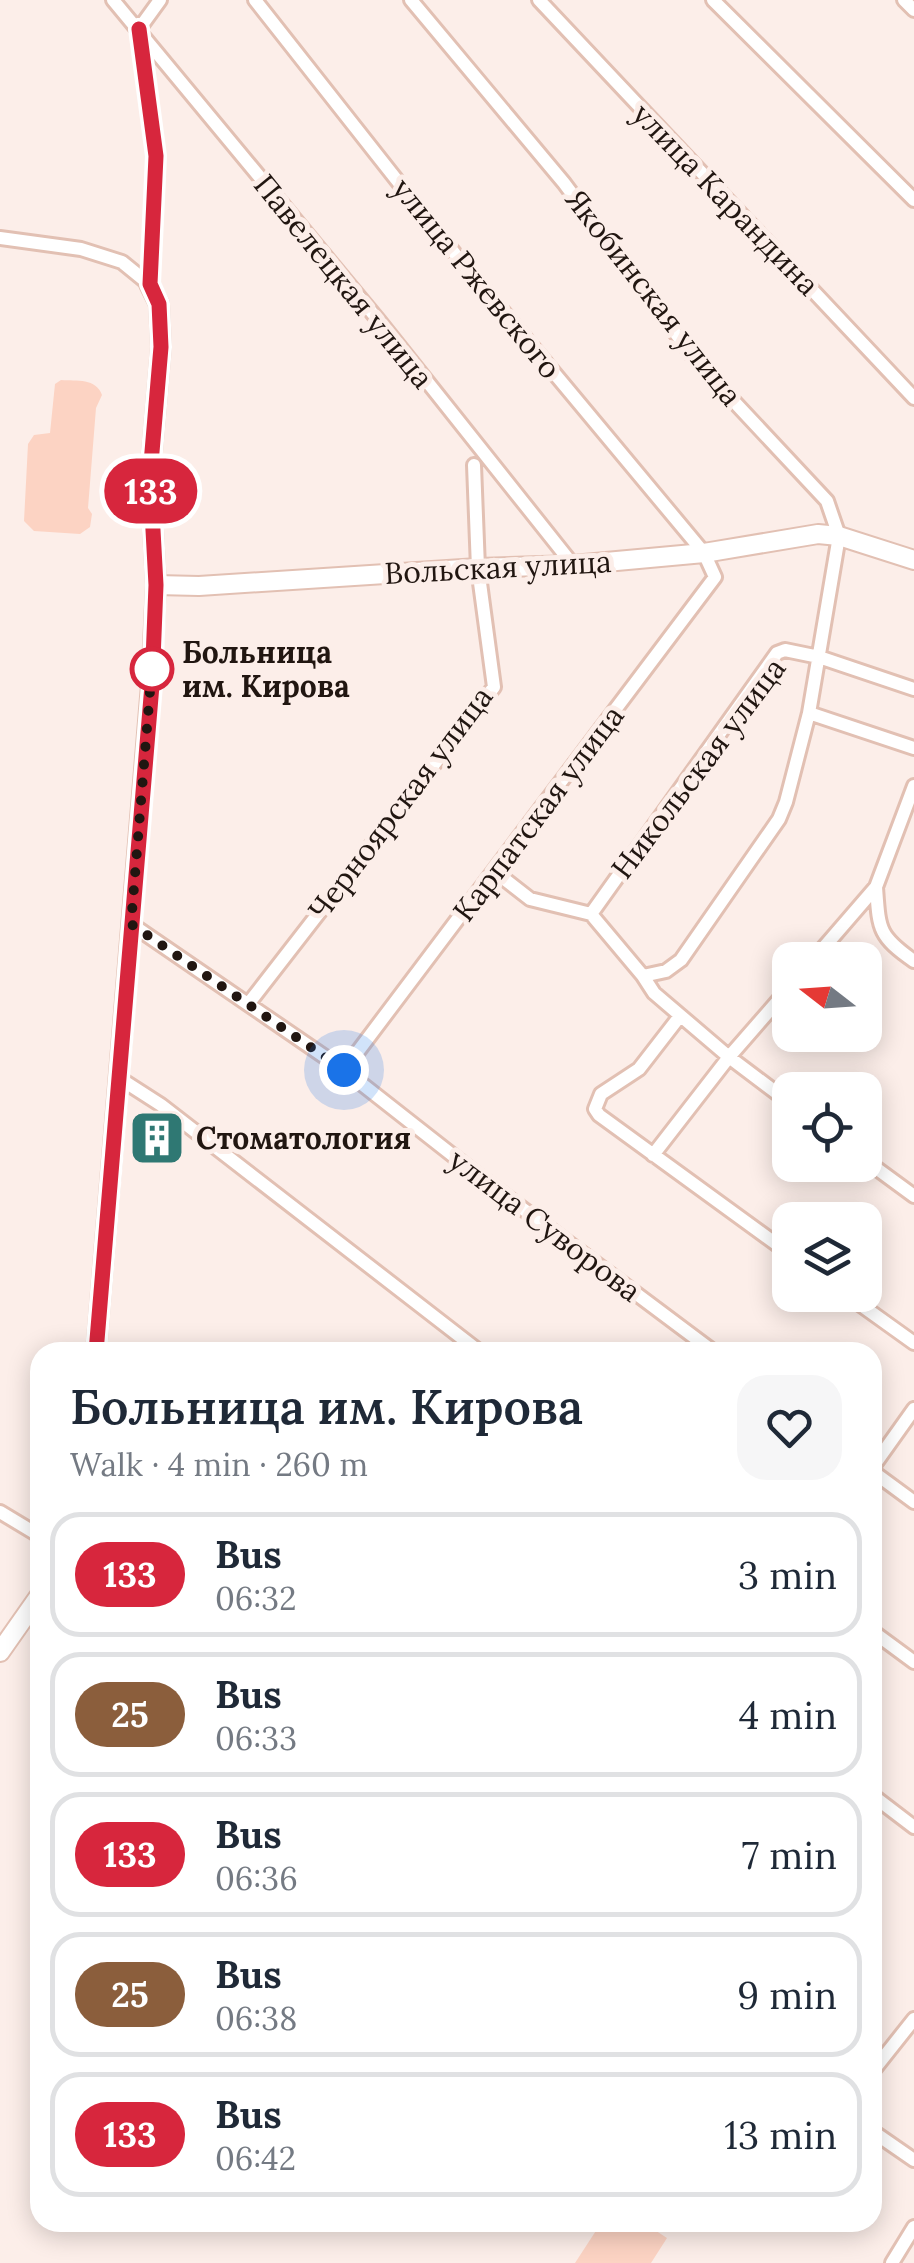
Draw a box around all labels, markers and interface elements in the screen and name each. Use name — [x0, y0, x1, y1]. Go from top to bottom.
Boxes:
street label: улица Карандина — [624, 95, 827, 304]
street label: Павелецкая улица — [245, 166, 442, 396]
street label: улица Ржевского — [384, 170, 570, 387]
street label: Якобинская улица — [557, 181, 751, 414]
line badge: 133 — [94, 458, 208, 524]
text: 133 — [124, 469, 178, 514]
street label: Вольская улица — [384, 542, 613, 593]
place label: Больница им. Кирова — [182, 633, 350, 705]
marker: Больница им. Кирова — [131, 648, 173, 690]
street label: Никольская улица — [603, 650, 794, 886]
street label: Черноярская улица — [300, 679, 501, 928]
street label: Карпатская улица — [444, 697, 632, 929]
north arrow — [772, 942, 882, 1052]
map controls — [772, 942, 882, 1312]
your location — [319, 1045, 369, 1095]
button: locate — [772, 1072, 882, 1182]
building icon: Стоматология — [127, 1108, 187, 1168]
place label: Стоматология — [196, 1119, 411, 1157]
street label: улица Суворова — [441, 1140, 649, 1310]
button: layers — [772, 1202, 882, 1312]
button: heart — [737, 1375, 842, 1480]
text: Больница им. Кирова — [70, 1376, 583, 1437]
text: Walk · 4 min · 260 m — [70, 1444, 368, 1485]
text: Bus — [215, 1530, 282, 1578]
text: 3 min — [738, 1551, 837, 1599]
text: 133 — [103, 1552, 157, 1597]
text: 06:32 — [215, 1578, 296, 1619]
text: Bus — [215, 1670, 282, 1718]
text: 4 min — [739, 1691, 837, 1739]
text: 25 — [111, 1692, 149, 1737]
text: 06:33 — [215, 1718, 297, 1759]
text: Bus — [215, 1810, 282, 1858]
text: 7 min — [742, 1831, 837, 1879]
text: 133 — [103, 1832, 157, 1877]
text: 06:36 — [215, 1858, 298, 1899]
text: Bus — [215, 1950, 282, 1998]
text: 9 min — [737, 1971, 837, 2019]
text: 25 — [111, 1972, 149, 2017]
text: 06:38 — [215, 1998, 297, 2039]
text: Bus — [215, 2090, 282, 2138]
text: 13 min — [724, 2111, 837, 2159]
text: 133 — [103, 2112, 157, 2157]
text: 06:42 — [215, 2138, 296, 2179]

